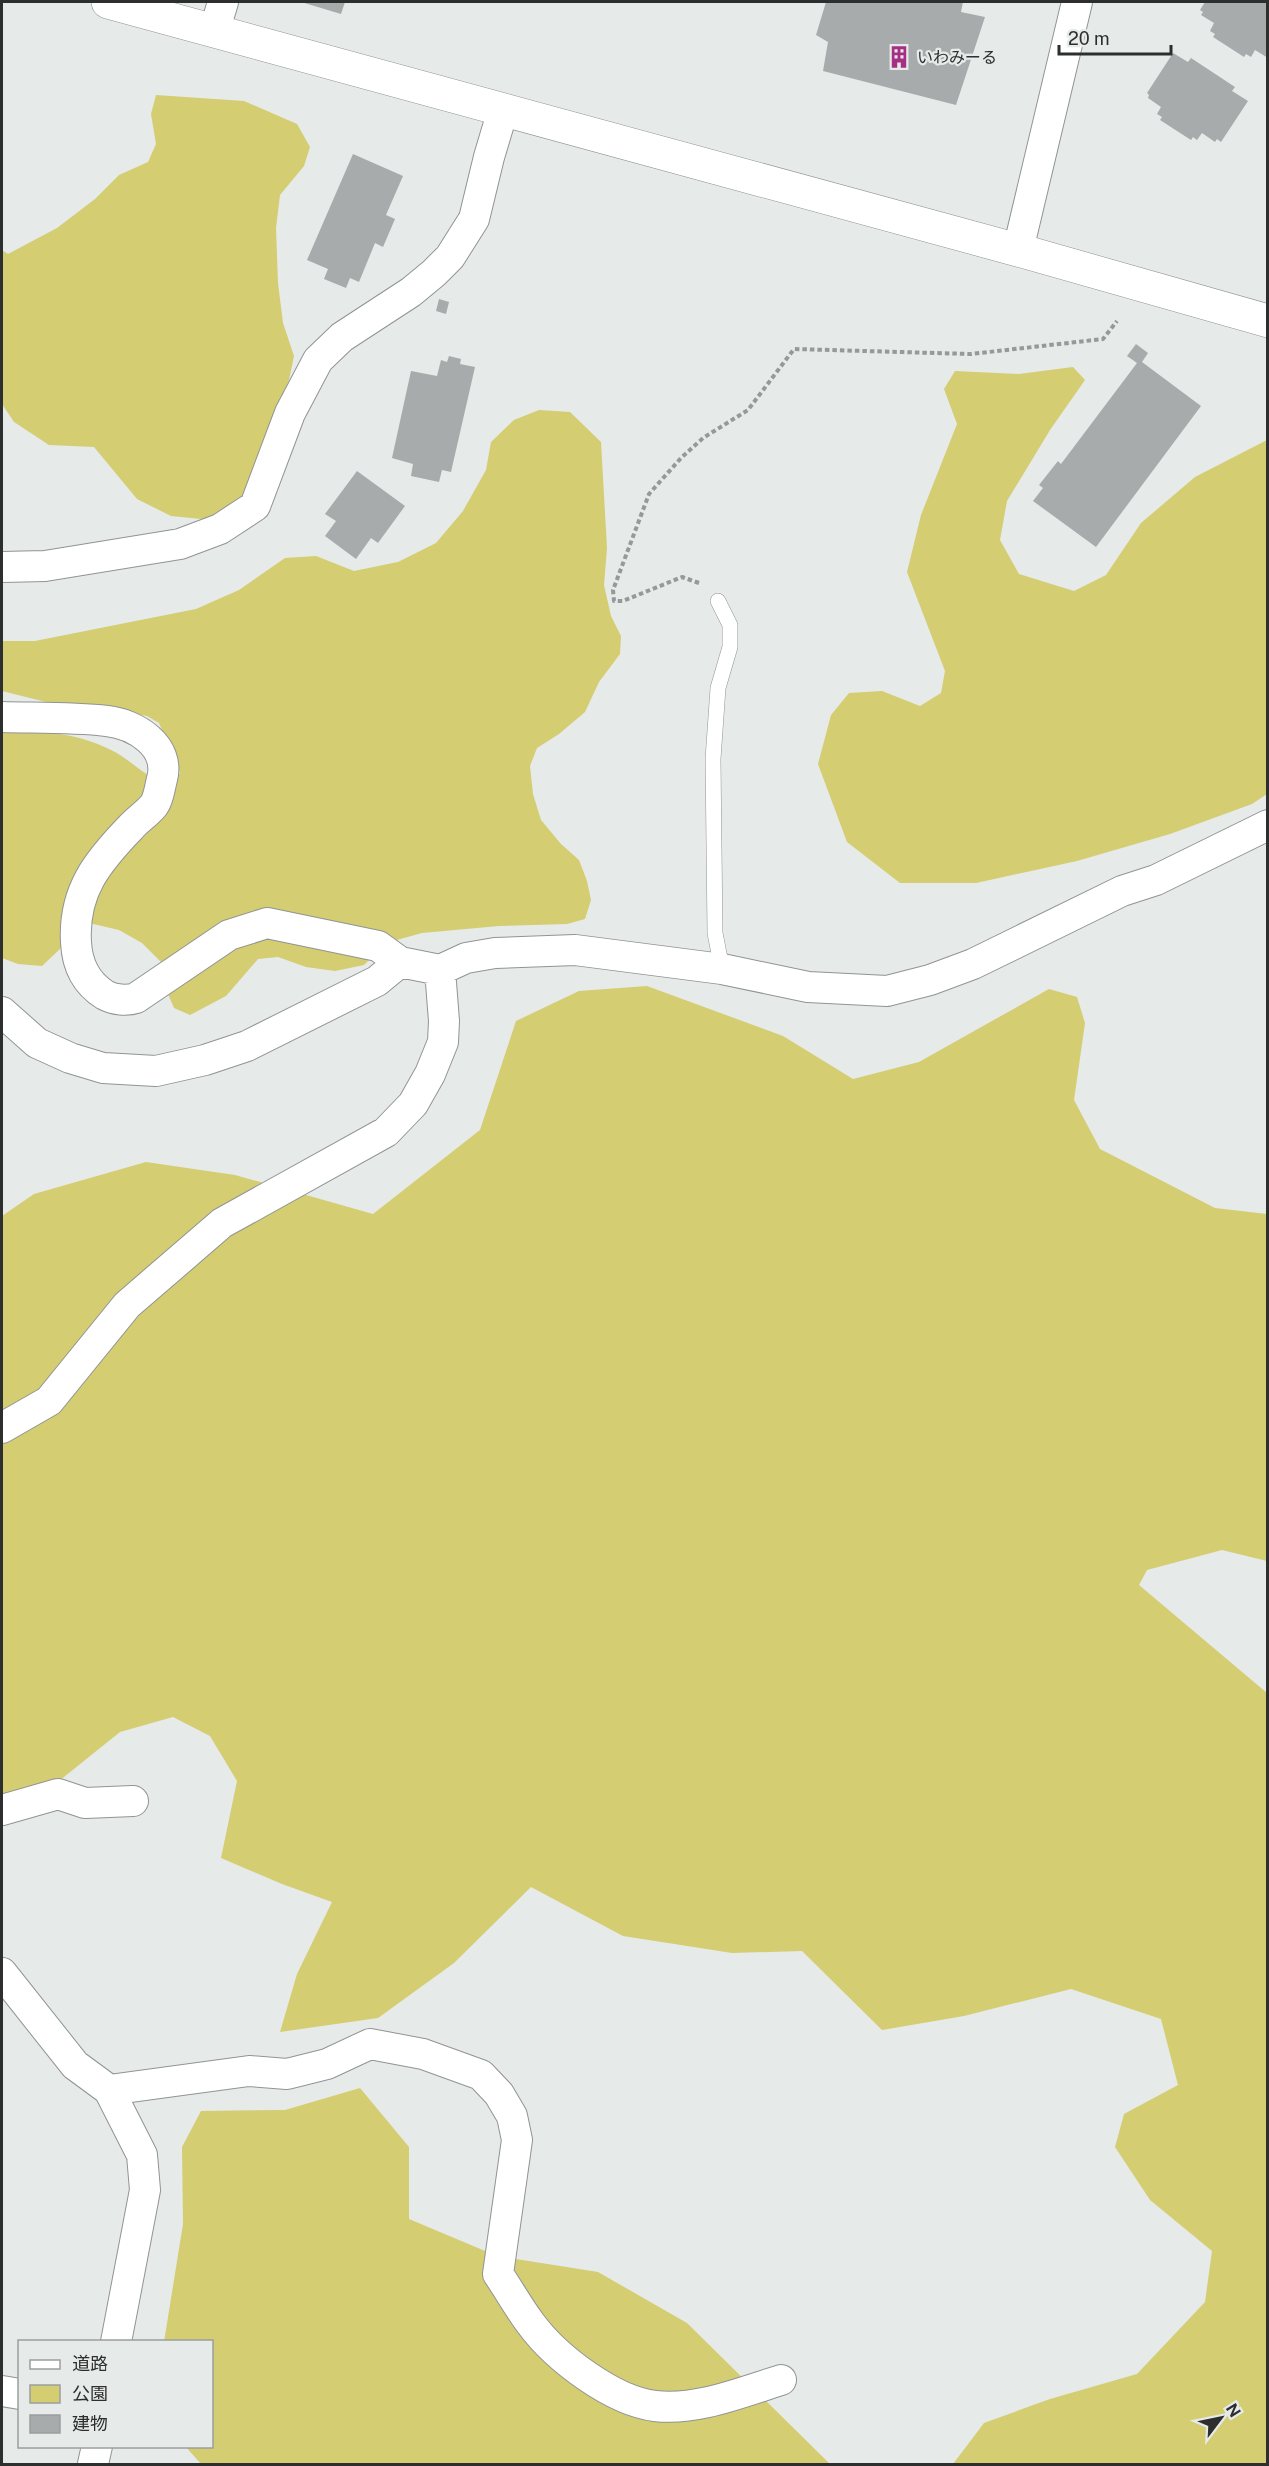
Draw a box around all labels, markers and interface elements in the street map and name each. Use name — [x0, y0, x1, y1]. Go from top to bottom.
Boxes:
scale bar — [1059, 18, 1172, 56]
text: 20 m — [1068, 28, 1110, 49]
building icon: いわみーる — [886, 44, 912, 70]
place label: いわみーる — [917, 48, 997, 67]
legend — [18, 2340, 213, 2448]
text: 道路 — [72, 2353, 108, 2374]
text: 公園 — [72, 2383, 108, 2404]
north arrow — [1191, 2388, 1251, 2448]
text: N — [1222, 2400, 1245, 2421]
text: 建物 — [72, 2413, 108, 2434]

